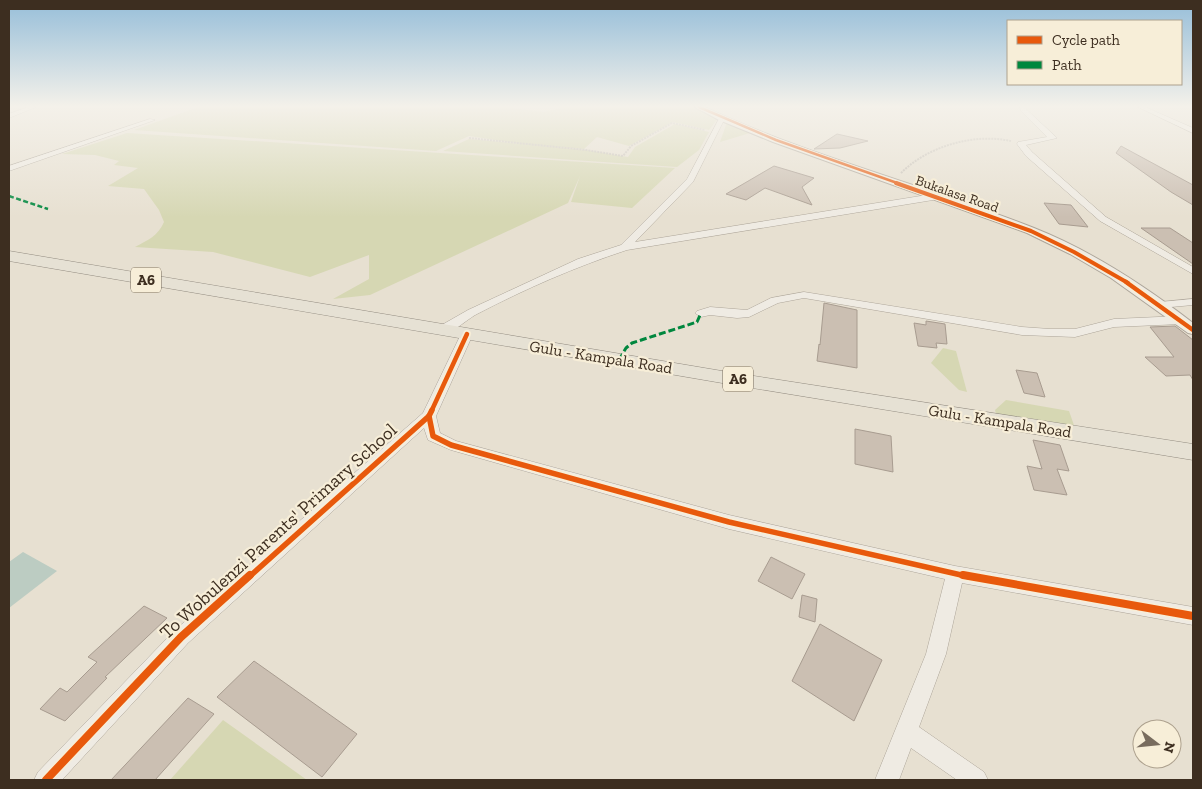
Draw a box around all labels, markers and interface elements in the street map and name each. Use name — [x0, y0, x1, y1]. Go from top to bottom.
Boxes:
legend — [1007, 20, 1182, 85]
text: Cycle path — [1052, 31, 1121, 49]
text: Path — [1052, 56, 1082, 74]
street label: Bukalasa Road — [913, 172, 1001, 216]
road number: A6 — [131, 268, 161, 292]
street label: Gulu - Kampala Road — [528, 336, 674, 378]
road number: A6 — [723, 366, 753, 392]
street label: Gulu - Kampala Road — [927, 400, 1073, 442]
street label: To Wobulenzi Parents' Primary School — [155, 418, 401, 644]
north arrow — [1132, 719, 1182, 769]
text: N — [1159, 740, 1179, 755]

